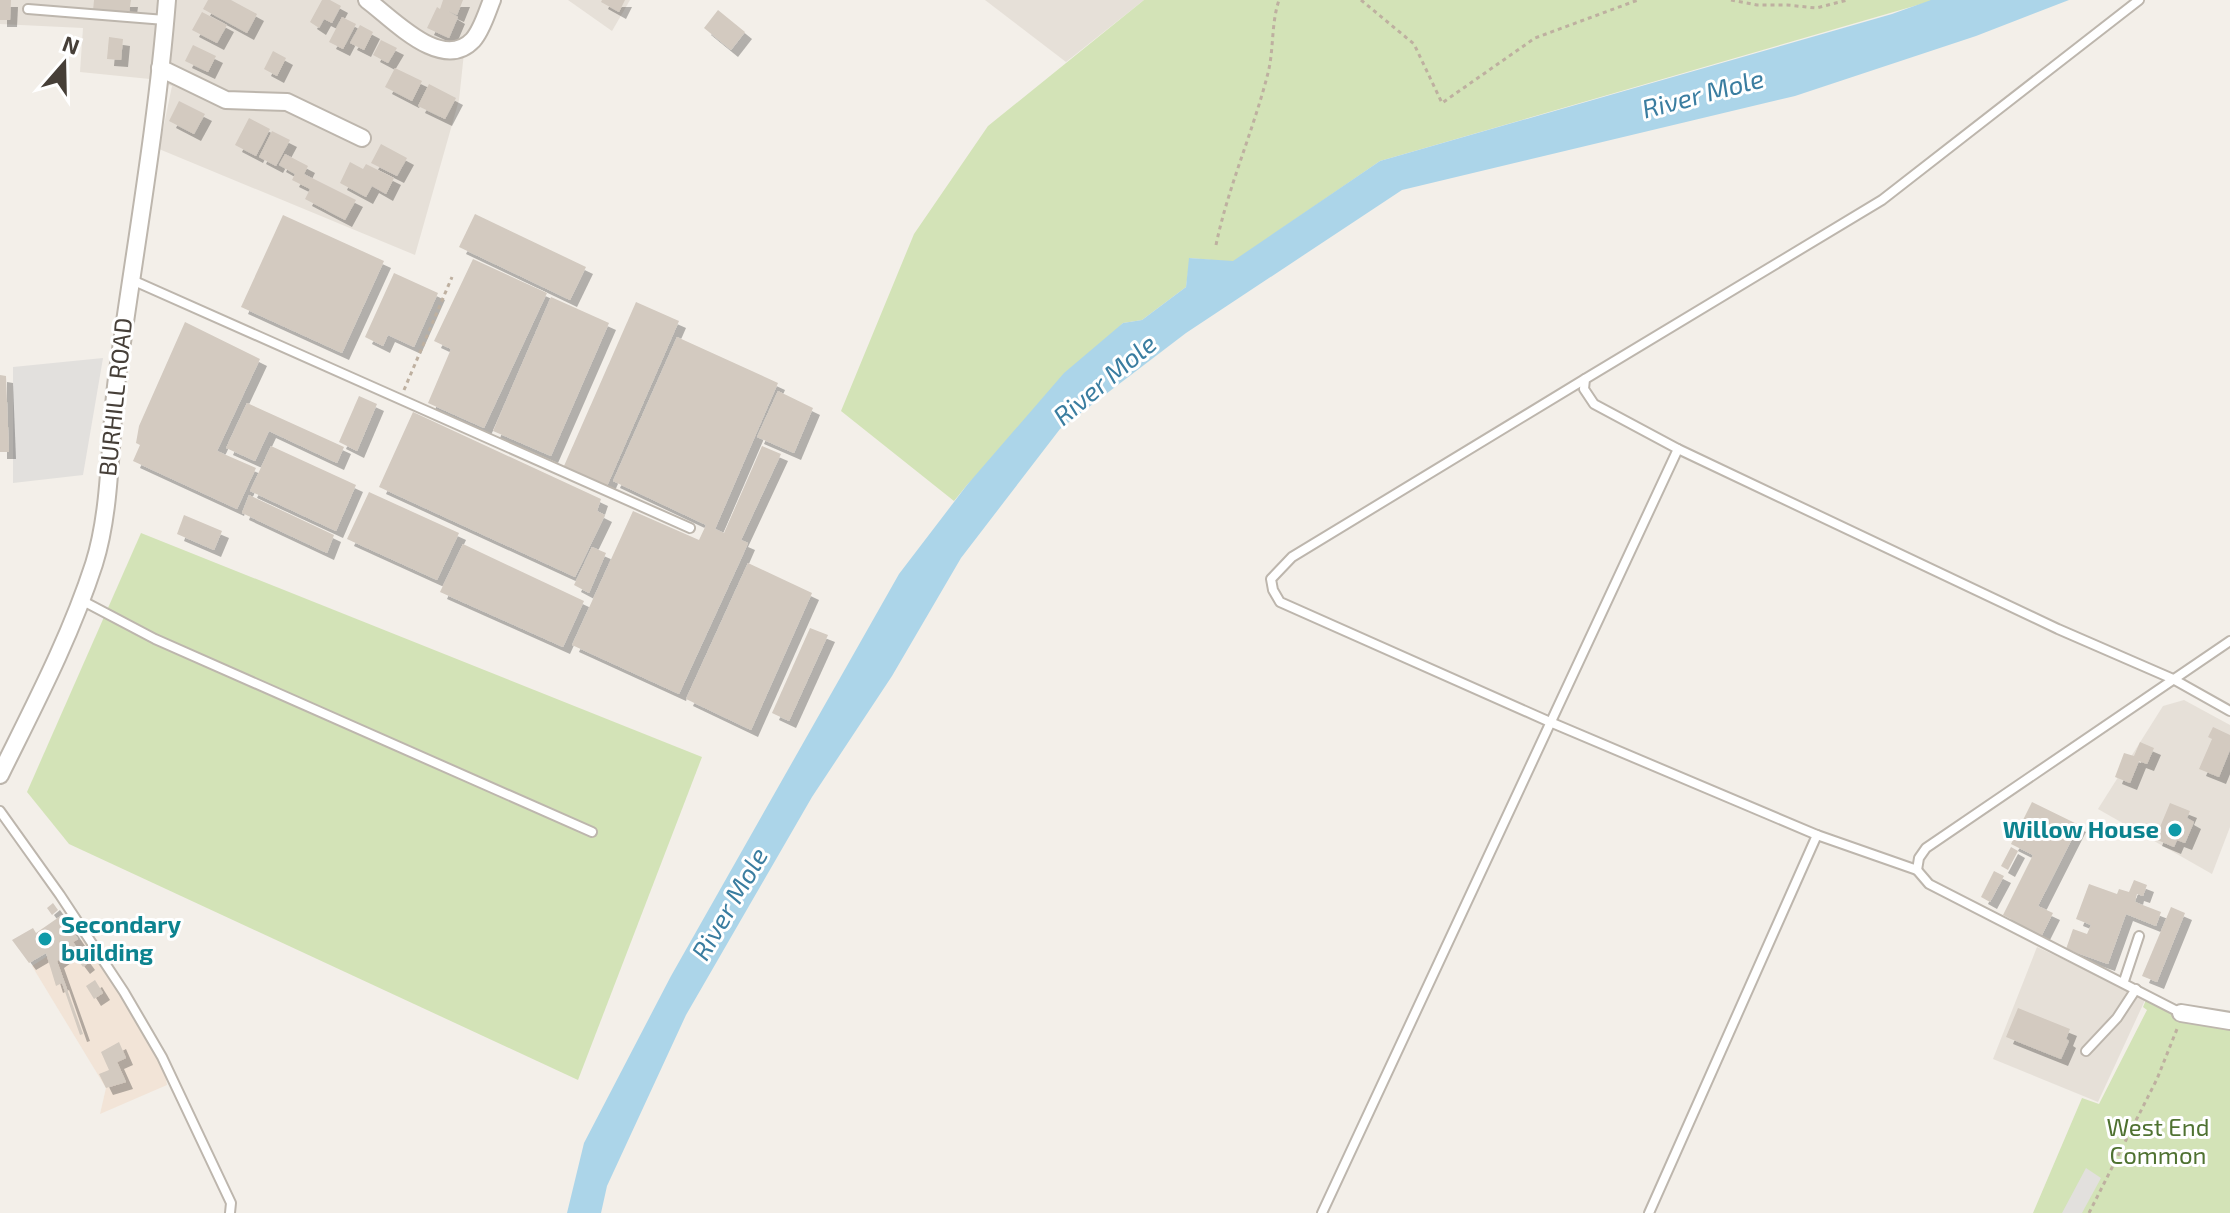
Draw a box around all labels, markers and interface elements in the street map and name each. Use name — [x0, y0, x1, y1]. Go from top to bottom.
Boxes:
north arrow — [24, 24, 104, 104]
text: N — [59, 29, 83, 59]
water label: River Mole — [1638, 61, 1767, 124]
street label: BURHILL ROAD — [92, 316, 137, 477]
water label: River Mole — [1046, 327, 1162, 431]
place label: Willow House — [2003, 814, 2159, 843]
marker: Willow House — [2166, 821, 2184, 839]
water label: River Mole — [684, 841, 773, 965]
place label: Secondary building — [61, 909, 181, 966]
marker: Secondary building — [36, 930, 54, 948]
park label: West End Common — [2106, 1112, 2210, 1169]

